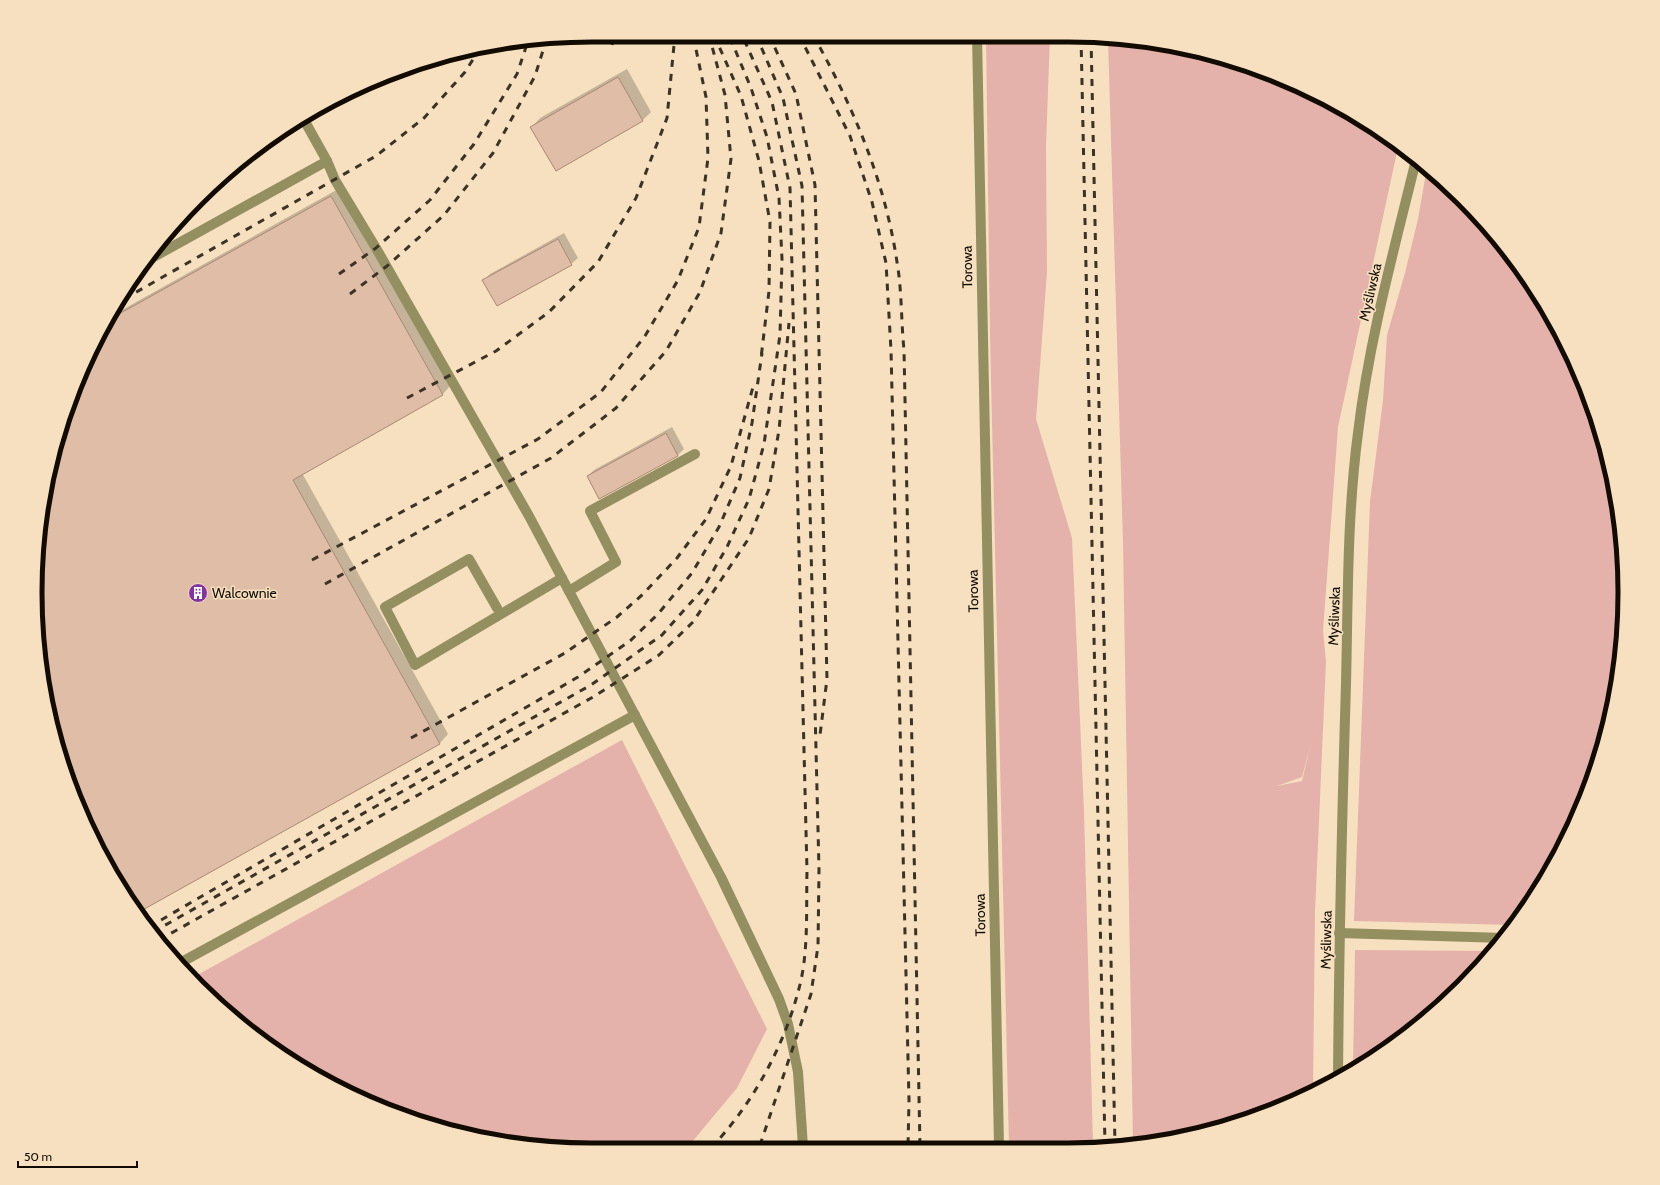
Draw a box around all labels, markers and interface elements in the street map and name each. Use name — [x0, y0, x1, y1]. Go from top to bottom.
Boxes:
street label: Torowa — [958, 245, 976, 289]
street label: Myśliwska — [1355, 261, 1385, 323]
street label: Torowa — [964, 569, 982, 613]
building icon: Walcownie — [187, 582, 209, 604]
place label: Walcownie — [212, 584, 277, 602]
street label: Myśliwska — [1324, 586, 1344, 646]
street label: Torowa — [971, 893, 989, 937]
street label: Myśliwska — [1316, 910, 1336, 970]
scale bar — [18, 1143, 137, 1169]
text: 50 m — [24, 1149, 52, 1164]

